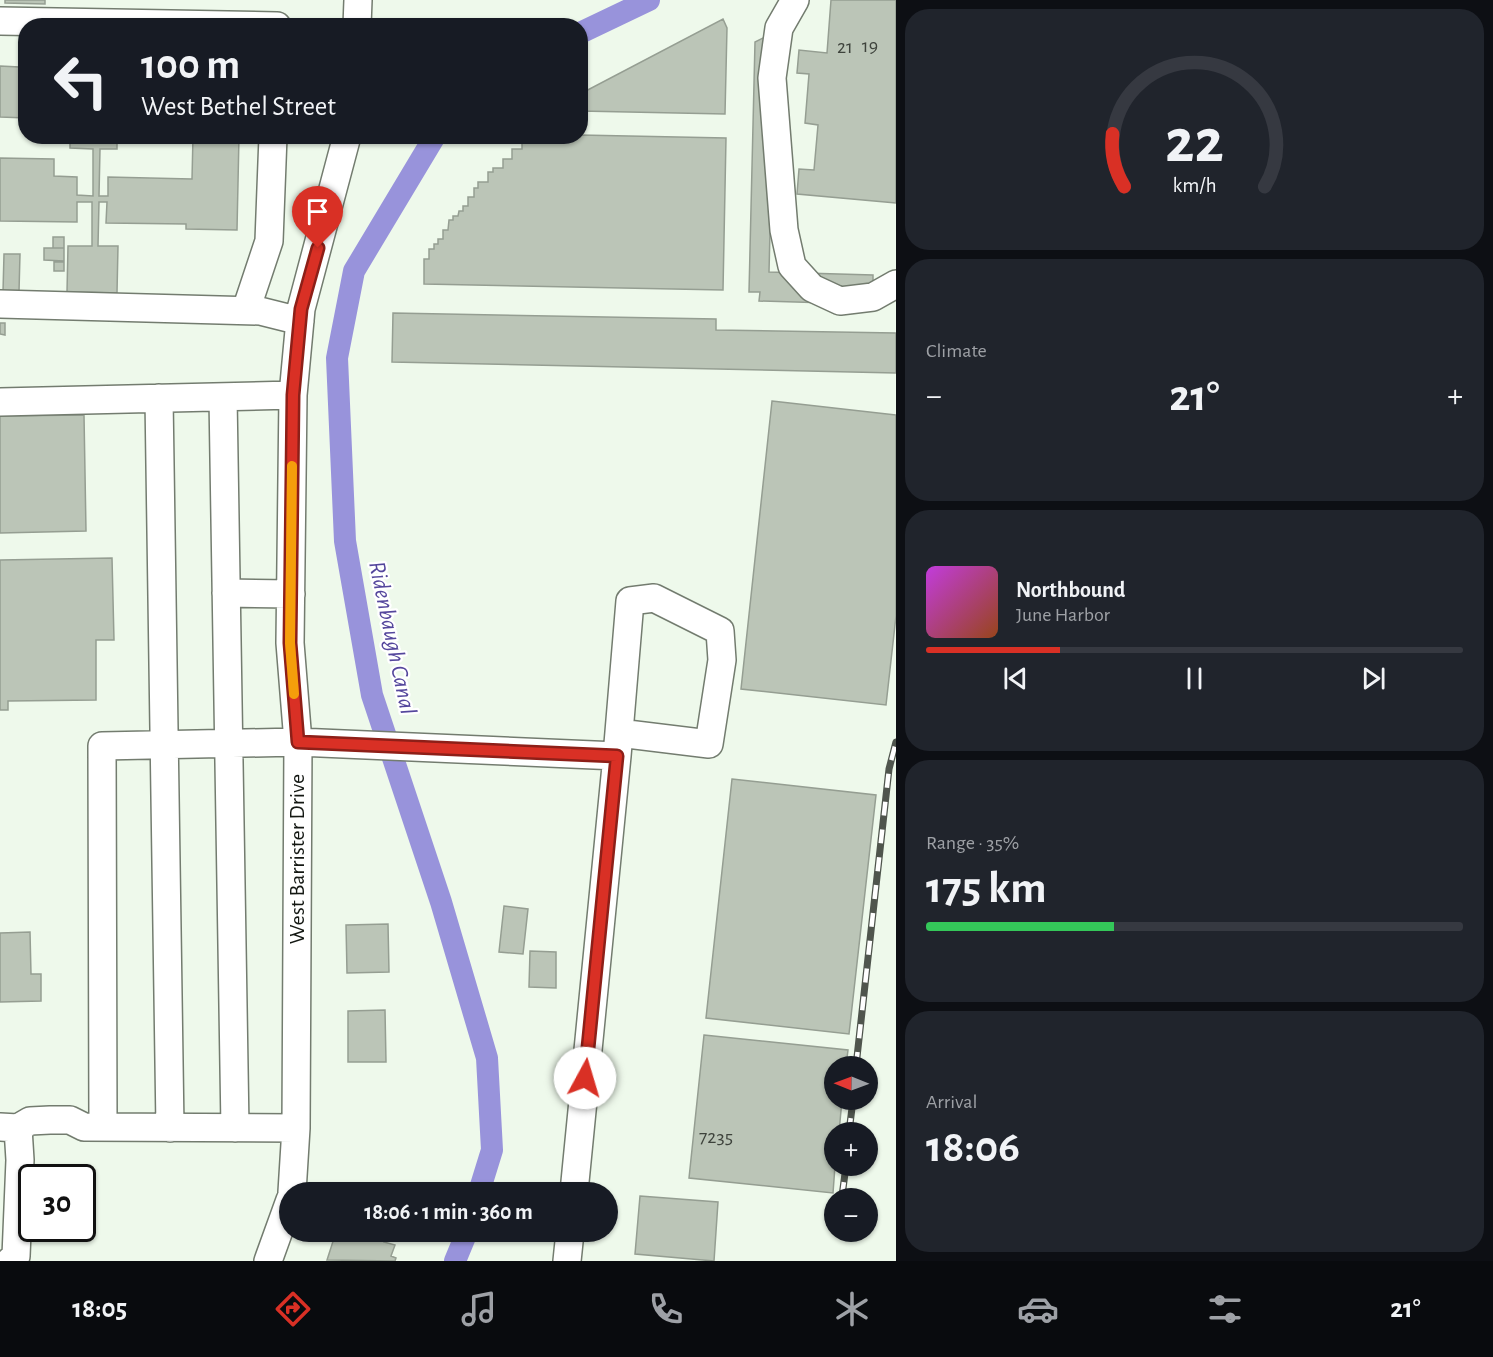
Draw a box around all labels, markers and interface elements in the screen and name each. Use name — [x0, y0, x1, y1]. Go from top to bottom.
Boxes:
house number: 19 — [862, 36, 878, 56]
house number: 21 — [837, 37, 853, 57]
icon: left — [42, 42, 120, 120]
text: 100 m — [141, 44, 240, 86]
text: West Bethel Street — [141, 93, 336, 120]
text: 22 — [1165, 111, 1224, 173]
text: km/h — [1172, 175, 1217, 196]
pin — [292, 186, 343, 248]
icon: arrive — [301, 195, 334, 228]
text: Climate — [926, 341, 987, 361]
text: 21° — [1169, 374, 1220, 419]
text: − — [926, 380, 942, 413]
text: + — [1447, 380, 1463, 413]
water label: Ridenbaugh Canal — [364, 559, 420, 717]
text: Northbound — [1016, 579, 1125, 601]
text: June Harbor — [1016, 605, 1110, 625]
icon: previous — [999, 662, 1032, 695]
icon: pause — [1178, 662, 1211, 695]
icon: next — [1357, 662, 1390, 695]
street label: West Barrister Drive — [286, 774, 308, 944]
text: Range · 35% — [926, 833, 1019, 853]
text: 175 km — [926, 866, 1046, 911]
position arrow — [553, 1046, 617, 1110]
north arrow — [824, 1056, 878, 1110]
map controls — [824, 1056, 878, 1242]
text: Arrival — [926, 1092, 977, 1112]
button: + — [824, 1122, 878, 1176]
text: 18:06 — [926, 1125, 1020, 1170]
house number: 7235 — [699, 1127, 733, 1147]
speed limit sign: 30 — [18, 1164, 96, 1242]
button: − — [824, 1188, 878, 1242]
text: 18:06 · 1 min · 360 m — [364, 1201, 533, 1223]
icon: directions — [272, 1288, 314, 1330]
icon: music — [458, 1288, 500, 1330]
icon: phone — [645, 1288, 687, 1330]
icon: climate — [831, 1288, 873, 1330]
icon: car — [1017, 1288, 1059, 1330]
icon: filters — [1204, 1288, 1246, 1330]
text: 18:05 — [72, 1295, 127, 1322]
text: 21° — [1390, 1295, 1421, 1322]

